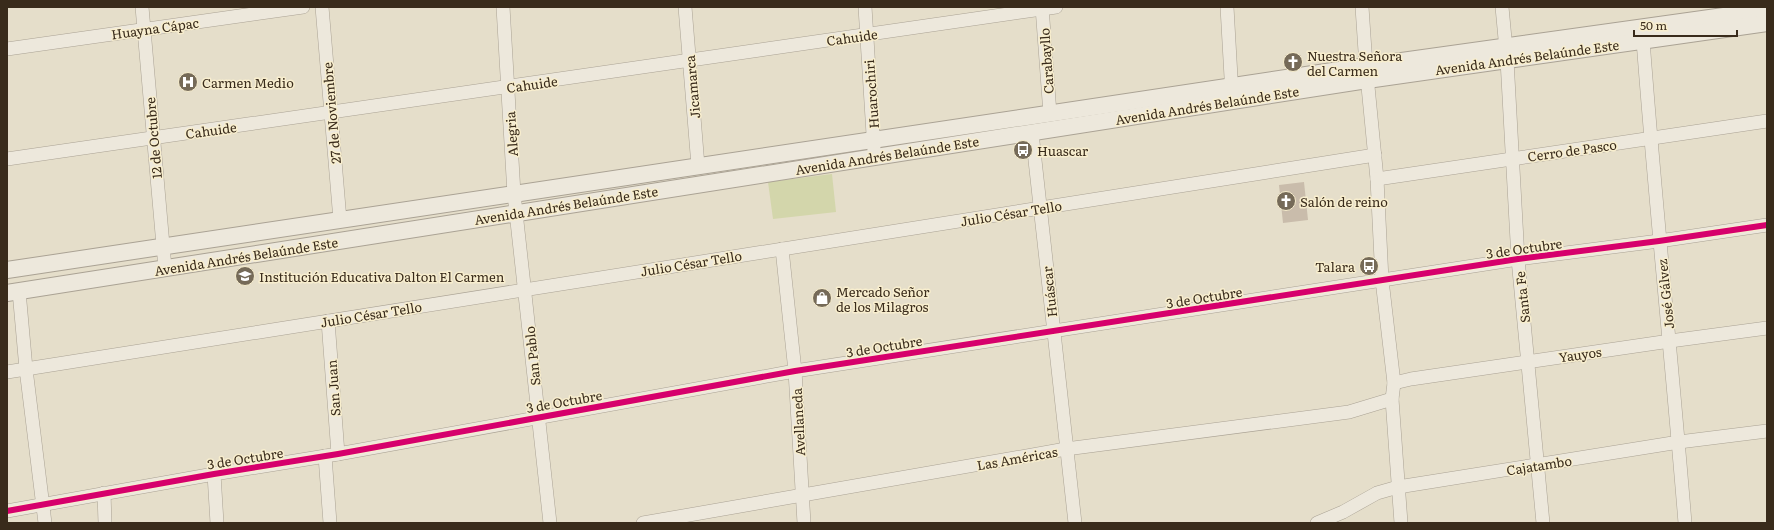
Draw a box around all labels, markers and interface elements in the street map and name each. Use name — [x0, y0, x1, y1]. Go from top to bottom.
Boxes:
street label: Huayna Cápac — [110, 12, 200, 44]
scale bar — [1634, 12, 1737, 38]
text: 50 m — [1640, 16, 1667, 34]
street label: Cahuide — [825, 24, 879, 50]
street label: Carabayllo — [1034, 27, 1058, 95]
street label: Avenida Andrés Belaúnde Este — [1434, 35, 1621, 79]
place label: Nuestra Señora del Carmen — [1307, 46, 1402, 80]
church icon: Nuestra Señora del Carmen — [1282, 51, 1304, 73]
street label: Jicamarca — [680, 54, 704, 120]
street label: Huarochiri — [859, 58, 883, 129]
street label: 27 de Noviembre — [317, 61, 345, 165]
hospital icon: Carmen Medio — [177, 71, 199, 93]
street label: Cahuide — [505, 71, 559, 97]
place label: Carmen Medio — [202, 73, 294, 92]
street label: Avenida Andrés Belaúnde Este — [1114, 81, 1300, 129]
street label: 12 de Octubre — [140, 96, 166, 180]
street label: Alegria — [500, 111, 522, 157]
street label: Cahuide — [184, 117, 238, 143]
street label: Avenida Andrés Belaúnde Este — [794, 131, 980, 179]
street label: Cerro de Pasco — [1526, 134, 1618, 166]
bus stop icon: Huascar — [1012, 139, 1034, 161]
place label: Huascar — [1037, 141, 1089, 160]
street label: Avenida Andrés Belaúnde Este — [473, 181, 659, 229]
church icon: Salón de reino — [1275, 190, 1297, 212]
place label: Salón de reino — [1300, 192, 1388, 211]
street label: Julio César Tello — [959, 196, 1064, 230]
street label: Avenida Andrés Belaúnde Este — [153, 232, 339, 280]
street label: 3 de Octubre — [1485, 233, 1564, 263]
street label: Julio César Tello — [639, 246, 744, 280]
bus stop icon: Talara — [1358, 255, 1380, 277]
place label: Talara — [1315, 257, 1355, 276]
street label: José Gálvez — [1652, 258, 1678, 330]
school or university icon: Institución Educativa Dalton El Carmen — [234, 265, 256, 287]
street label: Huáscar — [1037, 265, 1061, 318]
place label: Institución Educativa Dalton El Carmen — [259, 267, 505, 286]
street label: Santa Fe — [1510, 270, 1534, 324]
place label: Mercado Señor de los Milagros — [836, 282, 930, 316]
street label: 3 de Octubre — [1165, 282, 1244, 312]
shop icon: Mercado Señor de los Milagros — [811, 287, 833, 309]
street label: Julio César Tello — [319, 297, 424, 331]
street label: San Pablo — [519, 325, 545, 387]
street label: 3 de Octubre — [845, 331, 924, 361]
street label: Yauyos — [1557, 342, 1603, 366]
street label: San Juan — [322, 359, 344, 417]
street label: 3 de Octubre — [525, 385, 604, 417]
street label: Avellaneda — [787, 387, 809, 457]
street label: Las Américas — [975, 442, 1059, 474]
street label: 3 de Octubre — [206, 443, 285, 473]
street label: Cajatambo — [1505, 450, 1573, 480]

